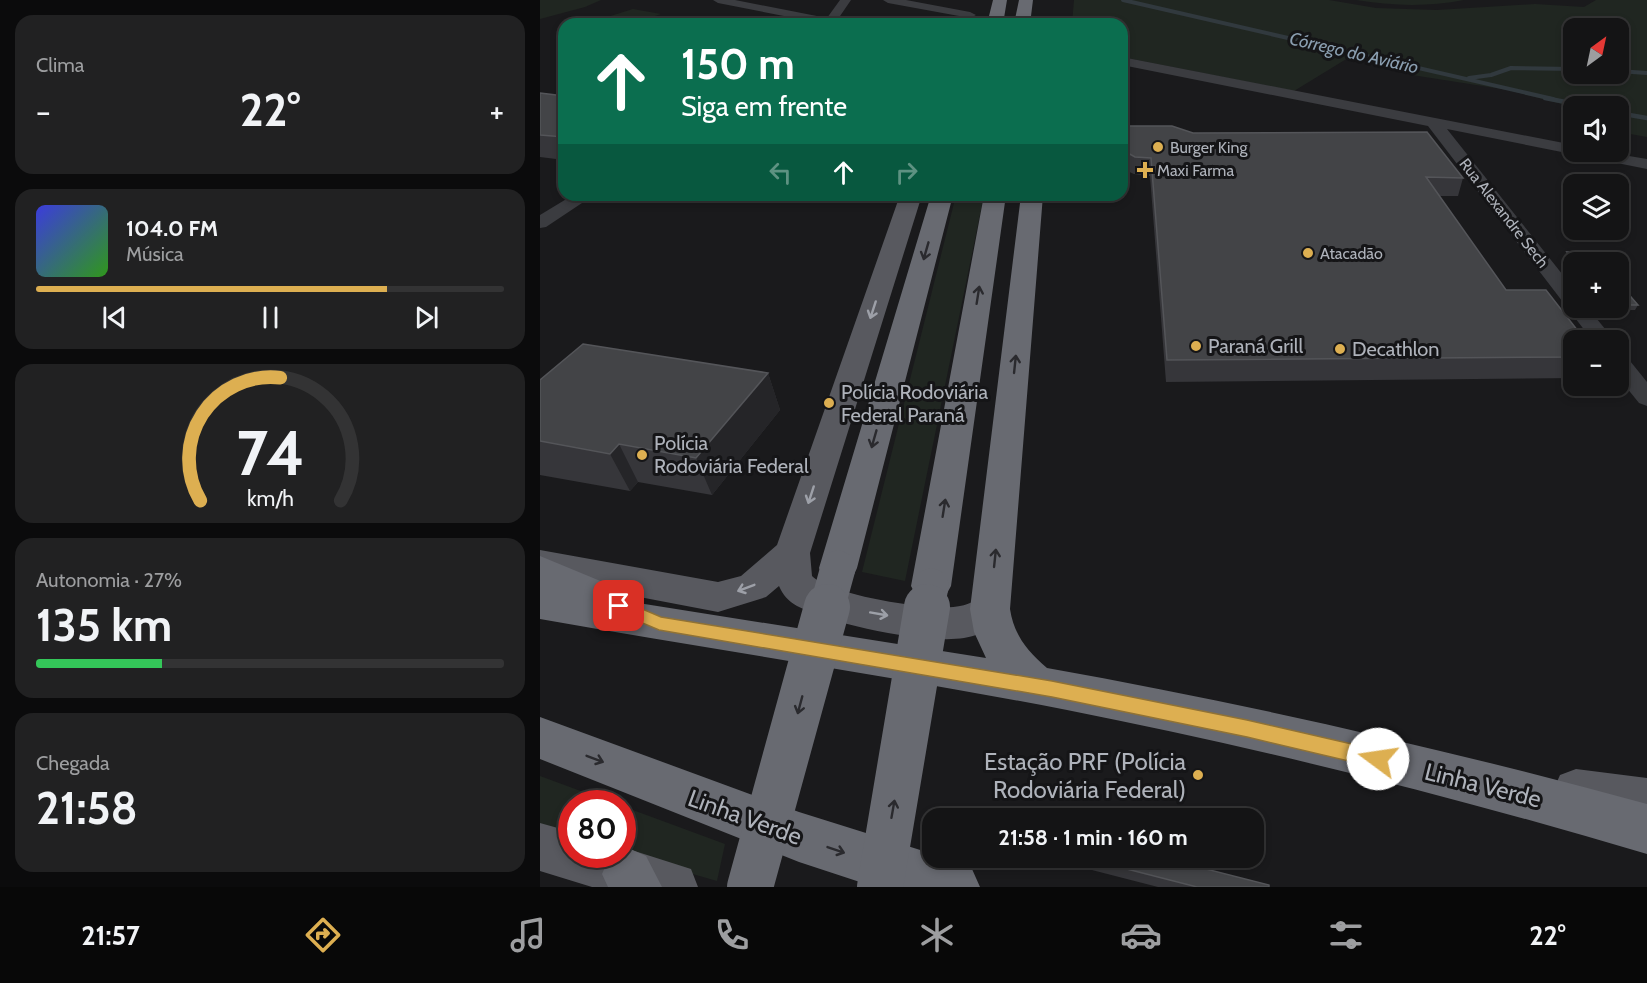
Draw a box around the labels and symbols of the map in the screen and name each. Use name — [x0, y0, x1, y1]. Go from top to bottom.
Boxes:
north arrow — [1563, 18, 1629, 84]
water label: Córrego do Aviário — [1287, 27, 1421, 79]
place label: Burger King — [1170, 138, 1248, 157]
marker: Burger King — [1151, 140, 1165, 154]
street label: Rua Alexandre Sech — [1455, 154, 1553, 272]
place label: Maxi Farma — [1157, 161, 1234, 180]
marker: Maxi Farma — [1138, 163, 1152, 177]
one-way arrow — [920, 241, 931, 260]
place label: Atacadão — [1320, 244, 1383, 263]
marker: Atacadão — [1301, 246, 1315, 260]
one-way arrow — [973, 285, 984, 305]
one-way arrow — [866, 300, 877, 319]
place label: Paraná Grill — [1208, 334, 1303, 358]
place label: Decathlon — [1352, 337, 1440, 361]
marker: Paraná Grill — [1189, 339, 1203, 353]
marker: Decathlon — [1333, 342, 1347, 356]
one-way arrow — [1010, 355, 1021, 375]
place label: Polícia Rodoviária Federal Paraná — [841, 380, 988, 427]
marker: Polícia Rodoviária Federal Paraná — [822, 396, 836, 410]
one-way arrow — [868, 429, 879, 448]
place label: Polícia Rodoviária Federal — [654, 431, 809, 478]
marker: Polícia Rodoviária Federal — [635, 448, 649, 462]
one-way arrow — [805, 485, 816, 504]
one-way arrow — [939, 499, 950, 518]
one-way arrow — [990, 549, 1001, 569]
pin — [593, 580, 644, 631]
one-way arrow — [737, 584, 756, 595]
one-way arrow — [868, 609, 888, 620]
one-way arrow — [794, 695, 806, 714]
position arrow — [1346, 727, 1410, 791]
place label: Estação PRF (Polícia Rodoviária Federal) — [984, 747, 1186, 804]
one-way arrow — [585, 754, 603, 765]
street label: Linha Verde — [1422, 757, 1544, 813]
marker: Estação PRF (Polícia Rodoviária Federal) — [1191, 768, 1205, 782]
street label: Linha Verde — [684, 783, 806, 851]
speed limit sign: 80 — [558, 790, 636, 868]
one-way arrow — [888, 799, 899, 819]
one-way arrow — [826, 845, 845, 856]

